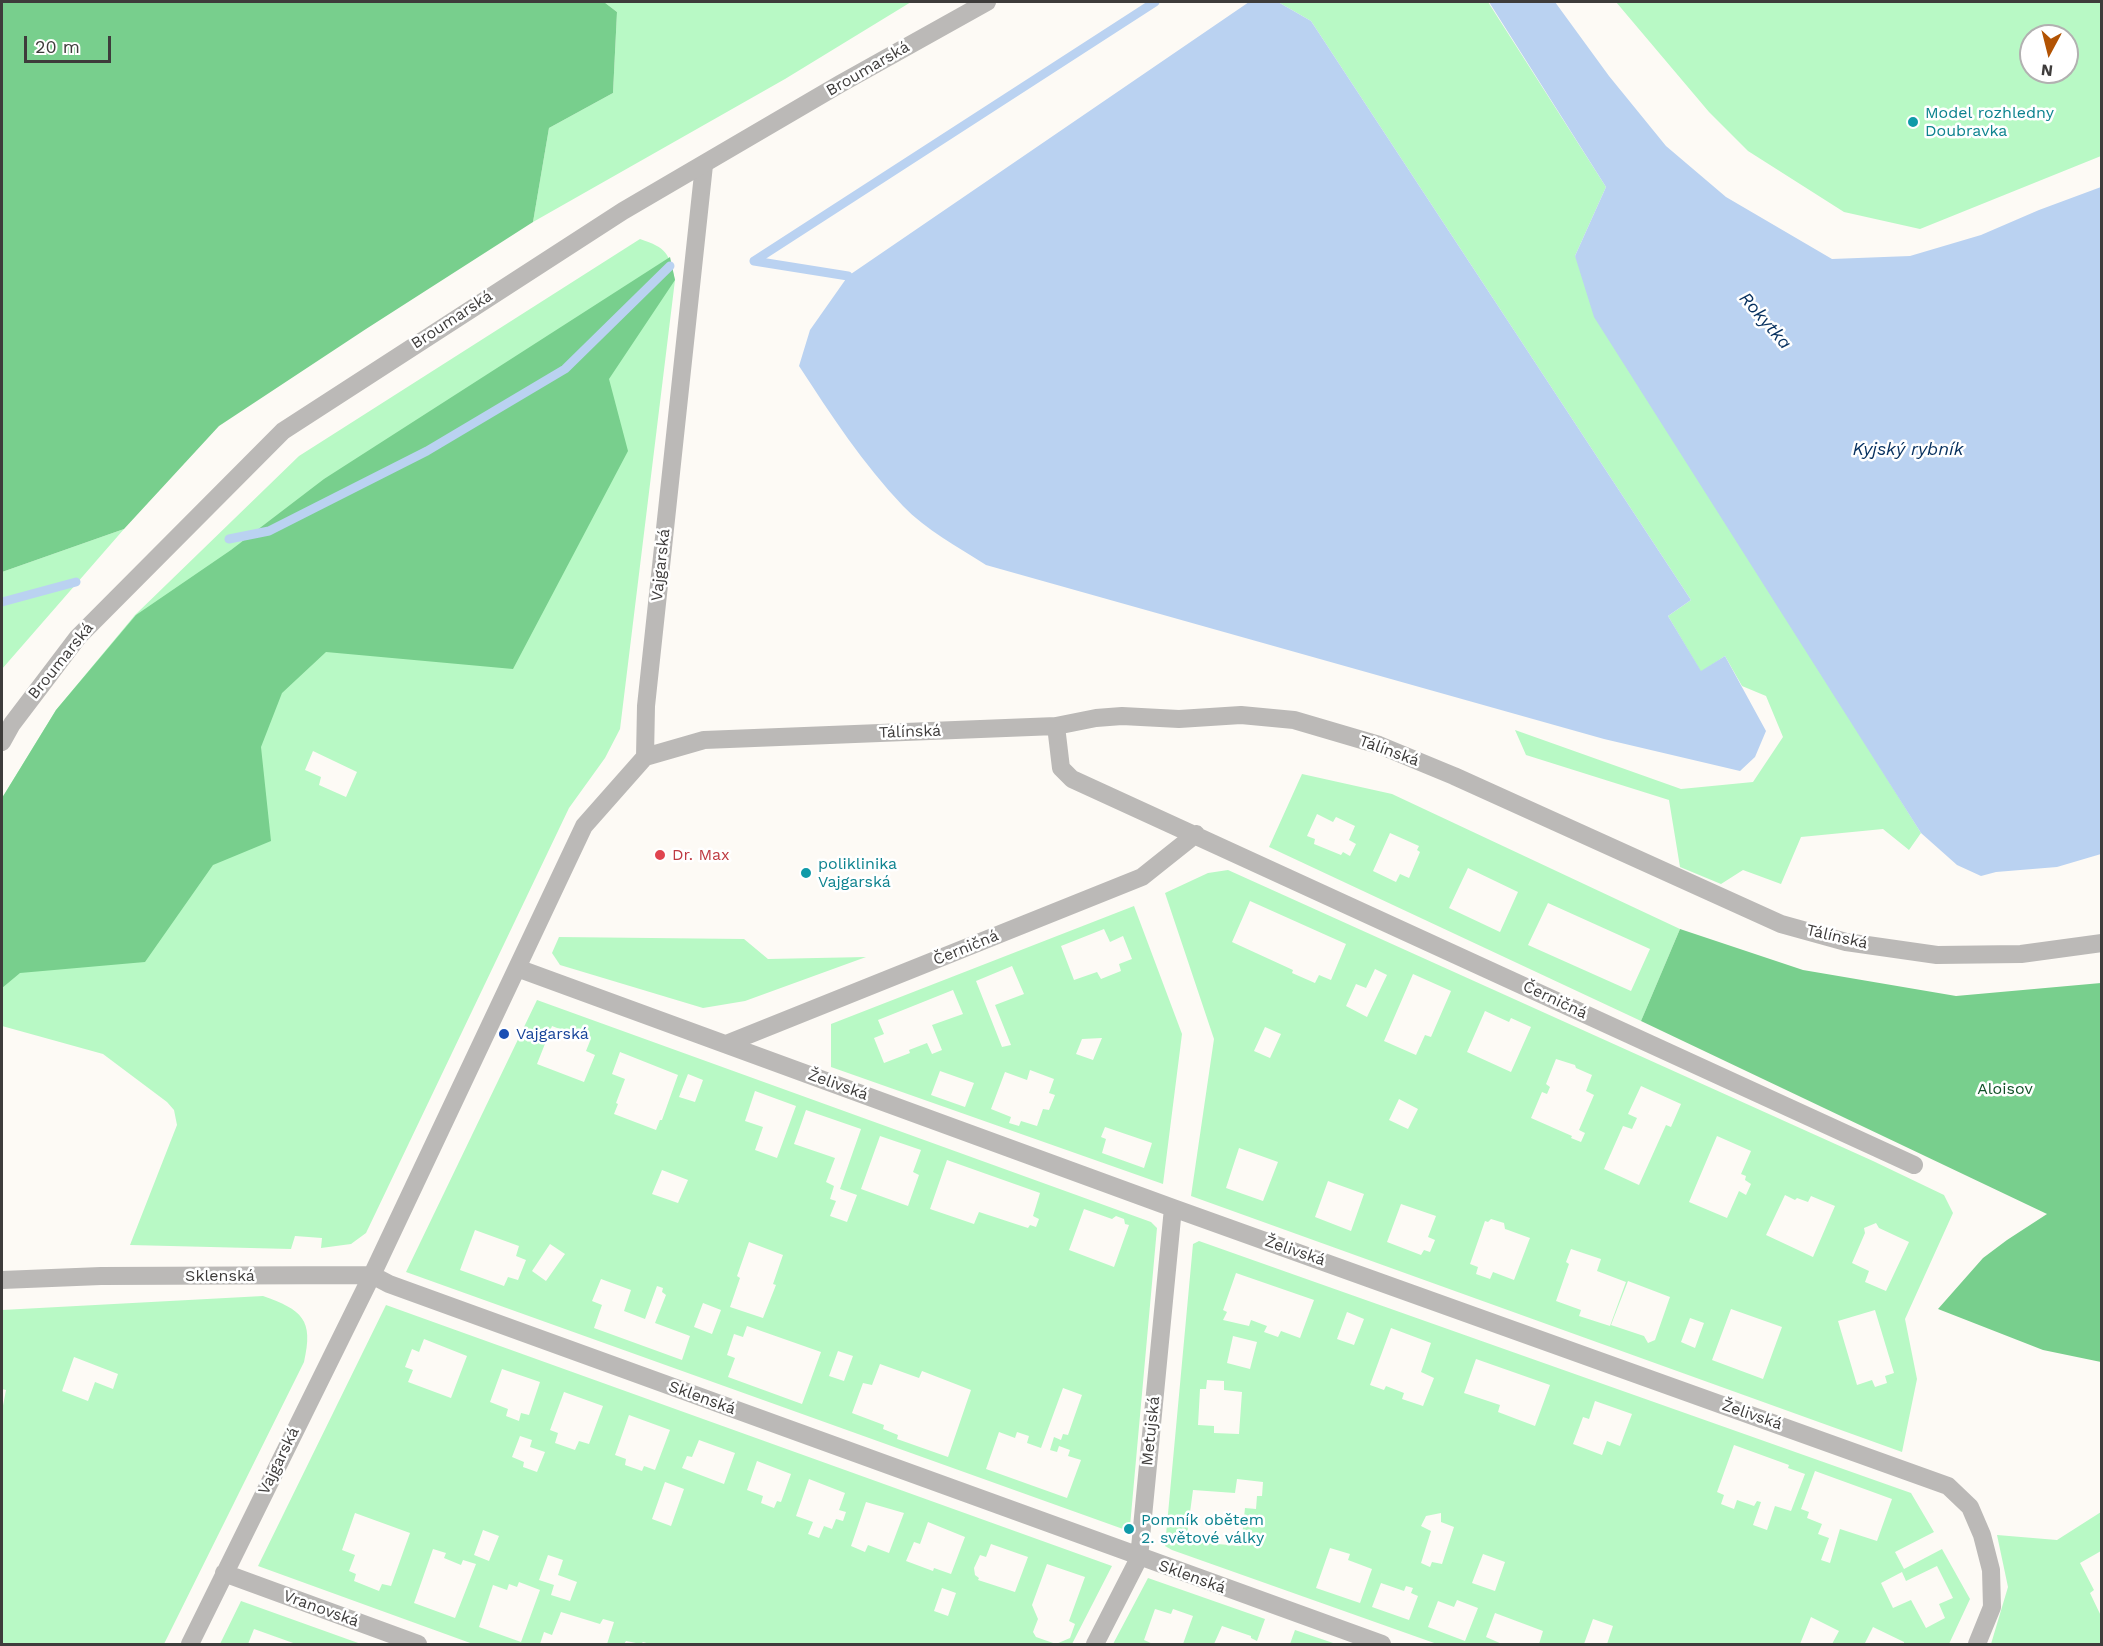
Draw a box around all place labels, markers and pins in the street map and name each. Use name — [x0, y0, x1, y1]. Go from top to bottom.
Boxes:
place label: Model rozhledny Doubravka — [1925, 103, 2054, 141]
marker: Model rozhledny Doubravka — [1906, 115, 1920, 129]
place label: Dr. Max — [672, 845, 730, 865]
marker: Dr. Max — [653, 848, 667, 862]
place label: poliklinika Vajgarská — [818, 854, 897, 892]
marker: poliklinika Vajgarská — [799, 866, 813, 880]
place label: Vajgarská — [516, 1024, 589, 1044]
marker: Vajgarská — [497, 1027, 511, 1041]
place label: Pomník obětem 2. světové války — [1141, 1510, 1264, 1548]
marker: Pomník obětem 2. světové války — [1122, 1522, 1136, 1536]

